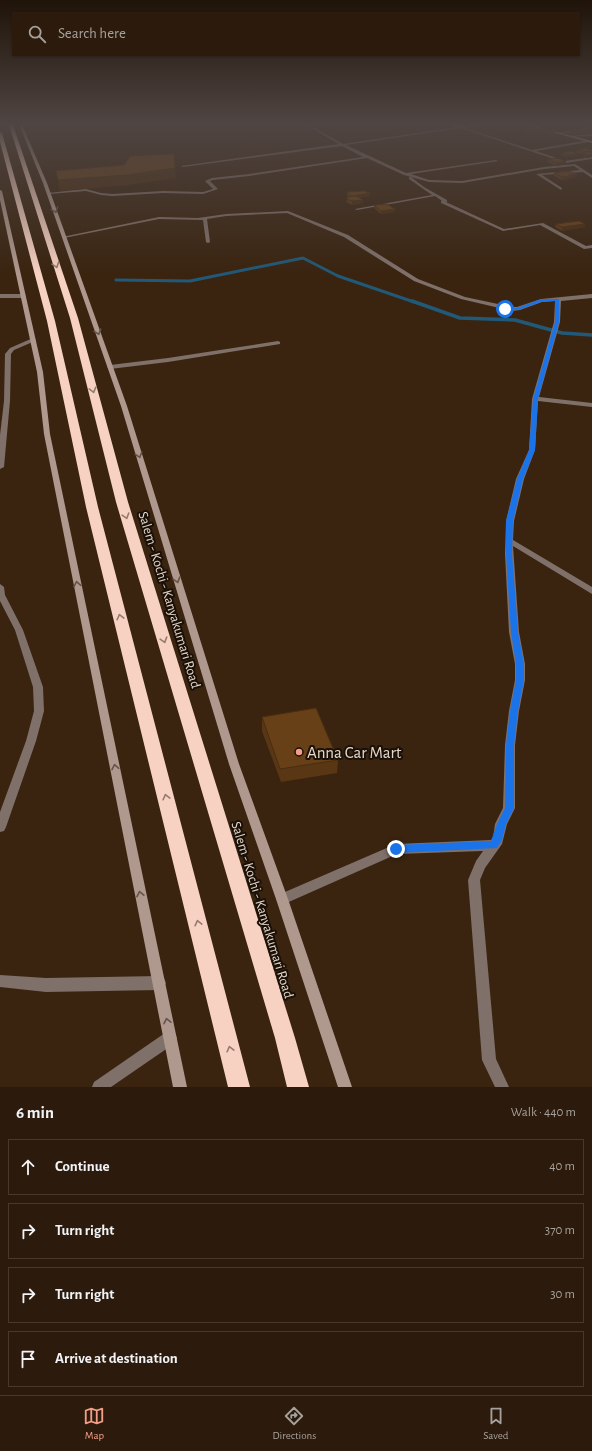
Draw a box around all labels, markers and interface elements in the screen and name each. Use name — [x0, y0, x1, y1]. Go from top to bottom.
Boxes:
search box — [12, 12, 580, 56]
icon: search — [26, 23, 48, 45]
text: Search here — [58, 26, 126, 41]
one-way arrow — [50, 206, 58, 213]
one-way arrow — [52, 262, 60, 269]
route start — [496, 300, 514, 318]
one-way arrow — [93, 329, 102, 336]
one-way arrow — [88, 387, 96, 393]
one-way arrow — [134, 452, 143, 459]
street label: Salem - Kochi - Kanyakumari Road — [135, 510, 203, 690]
one-way arrow — [122, 512, 130, 519]
one-way arrow — [172, 576, 181, 583]
one-way arrow — [74, 581, 82, 588]
one-way arrow — [116, 613, 125, 620]
one-way arrow — [159, 636, 168, 643]
place label: Anna Car Mart — [307, 744, 402, 761]
marker: Anna Car Mart — [294, 747, 304, 757]
one-way arrow — [111, 764, 119, 770]
one-way arrow — [162, 794, 171, 801]
street label: Salem - Kochi - Kanyakumari Road — [228, 820, 296, 1000]
route end — [387, 840, 405, 858]
one-way arrow — [137, 891, 145, 897]
one-way arrow — [194, 920, 203, 927]
one-way arrow — [163, 1018, 171, 1025]
one-way arrow — [226, 1046, 235, 1053]
text: 6 min — [16, 1104, 54, 1121]
text: Walk · 440 m — [511, 1106, 576, 1119]
icon: ahead — [17, 1156, 39, 1178]
text: Continue — [55, 1159, 110, 1174]
text: 40 m — [549, 1160, 575, 1173]
icon: right — [17, 1220, 39, 1242]
text: Turn right — [55, 1223, 114, 1238]
text: 370 m — [545, 1224, 575, 1237]
icon: right — [17, 1284, 39, 1306]
text: Turn right — [55, 1287, 114, 1302]
text: 30 m — [550, 1288, 575, 1301]
icon: arrive — [17, 1348, 39, 1370]
text: Arrive at destination — [55, 1351, 178, 1366]
tab: Map — [83, 1405, 105, 1442]
tab: Directions — [272, 1405, 316, 1442]
tab: Saved — [483, 1405, 508, 1442]

